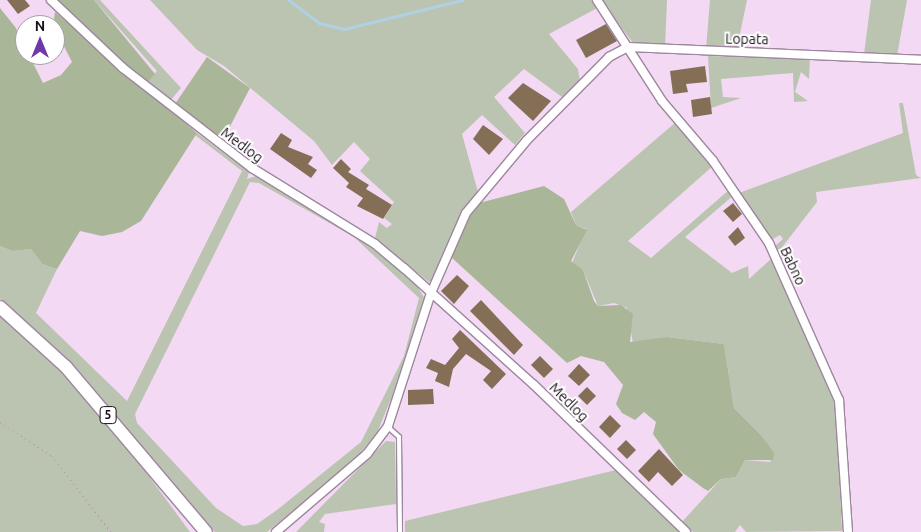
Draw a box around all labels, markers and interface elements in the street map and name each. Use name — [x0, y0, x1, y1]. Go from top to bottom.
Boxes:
north arrow — [15, 15, 65, 65]
text: N — [35, 18, 45, 34]
street label: Lopata — [725, 30, 769, 48]
street label: Medlog — [218, 124, 266, 166]
street label: Babno — [777, 244, 809, 288]
street label: Medlog — [546, 379, 592, 425]
road number: 5 — [99, 406, 117, 424]

